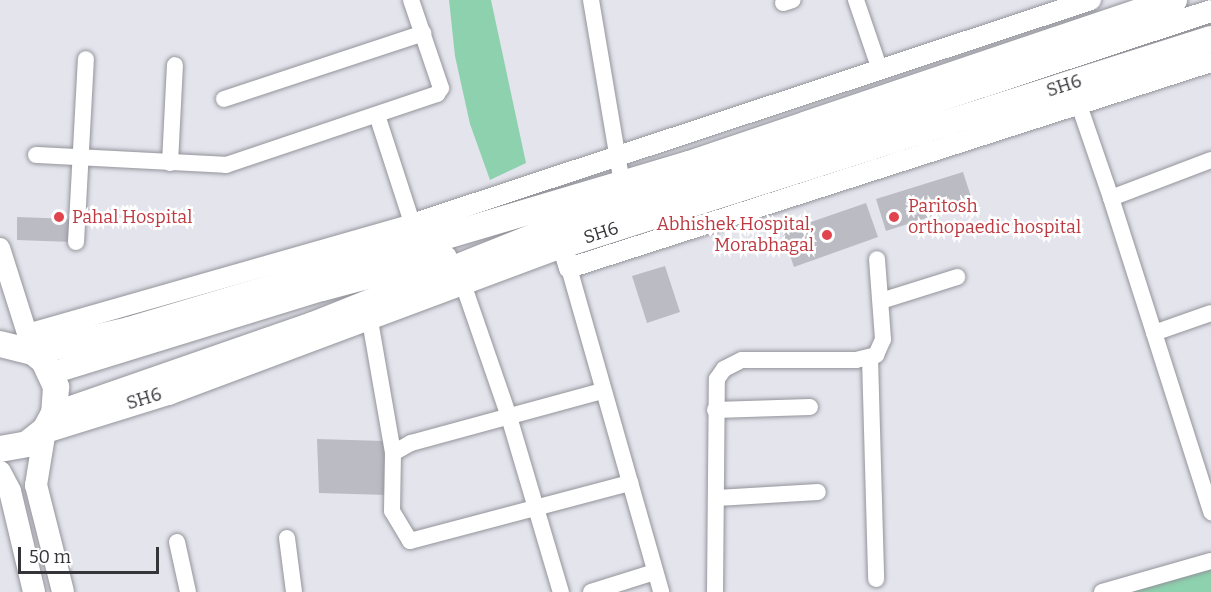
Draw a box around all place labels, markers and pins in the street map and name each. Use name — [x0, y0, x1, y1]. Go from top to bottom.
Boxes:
place label: Paritosh orthopaedic hospital — [908, 196, 1081, 238]
place label: Pahal Hospital — [72, 206, 192, 228]
marker: Pahal Hospital — [50, 208, 68, 226]
marker: Paritosh orthopaedic hospital — [885, 208, 903, 226]
place label: Abhishek Hospital, Morabhagal — [657, 214, 814, 256]
marker: Abhishek Hospital, Morabhagal — [818, 226, 836, 244]

